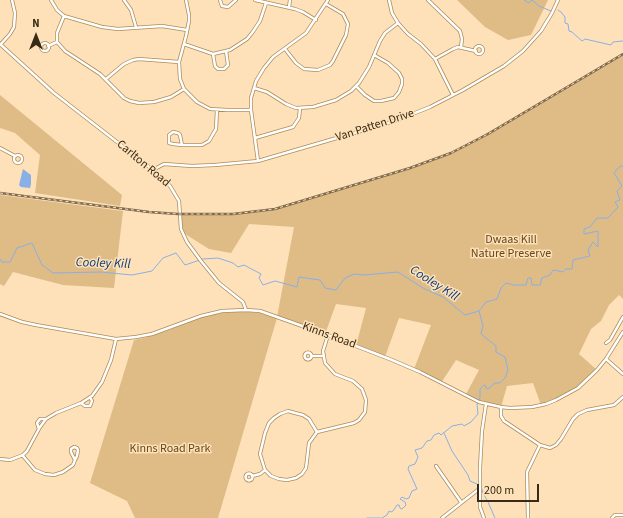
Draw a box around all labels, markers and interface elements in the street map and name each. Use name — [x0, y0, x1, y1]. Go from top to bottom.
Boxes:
north arrow — [16, 16, 56, 56]
text: N — [32, 16, 40, 31]
street label: Van Patten Drive — [334, 107, 416, 145]
street label: Carlton Road — [113, 138, 173, 190]
park label: Dwaas Kill Nature Preserve — [471, 233, 551, 261]
water label: Cooley Kill — [75, 255, 131, 273]
water label: Cooley Kill — [407, 263, 461, 305]
street label: Kinns Road — [300, 320, 358, 352]
park label: Kinns Road Park — [129, 442, 211, 456]
scale bar — [479, 476, 541, 502]
text: 200 m — [484, 482, 514, 499]

